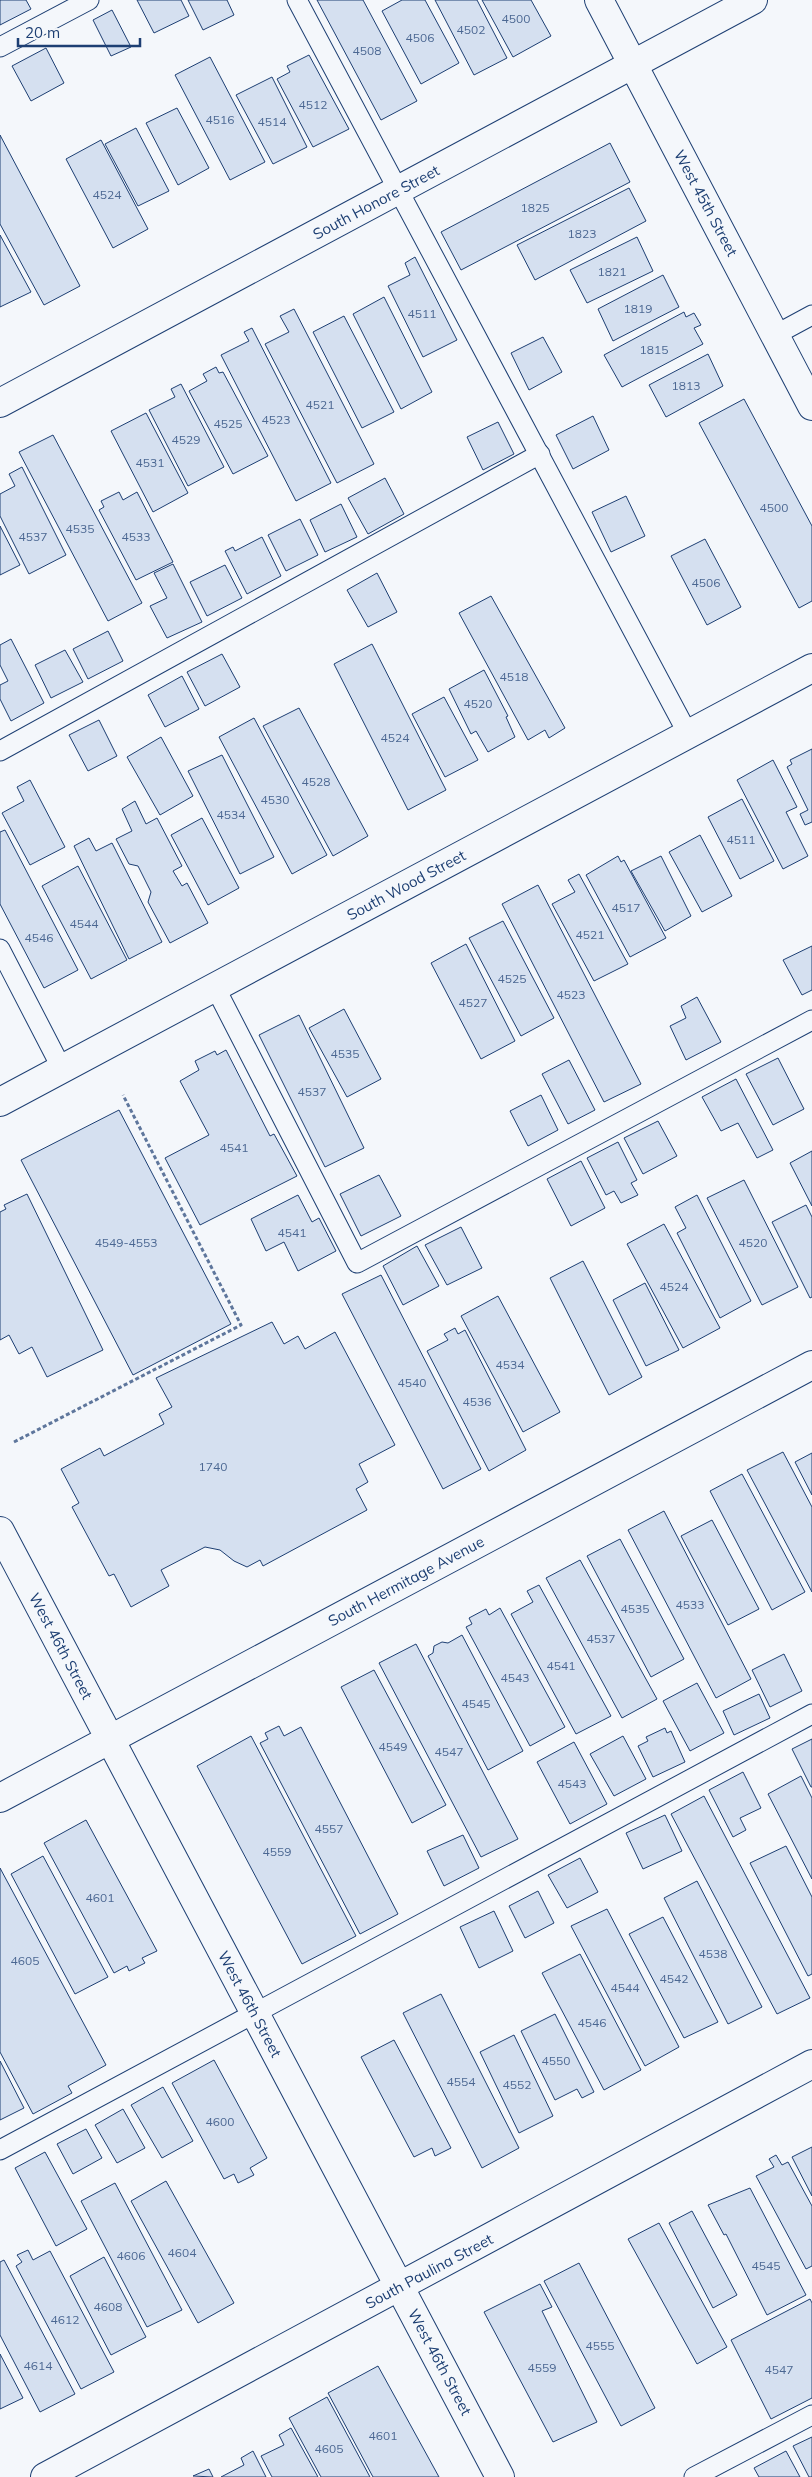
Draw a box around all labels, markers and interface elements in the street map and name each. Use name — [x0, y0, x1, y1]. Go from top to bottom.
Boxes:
house number: 4500 — [502, 11, 530, 26]
scale bar — [18, 15, 140, 47]
house number: 4502 — [457, 22, 485, 37]
text: 20 m — [25, 23, 60, 42]
house number: 4506 — [406, 30, 434, 45]
house number: 4508 — [353, 43, 381, 58]
house number: 4512 — [299, 97, 327, 112]
house number: 4516 — [206, 112, 234, 127]
house number: 4514 — [258, 114, 286, 129]
street label: West 45th Street — [670, 146, 742, 260]
street label: South Honore Street — [309, 161, 443, 243]
house number: 4524 — [93, 187, 121, 202]
house number: 1825 — [521, 200, 549, 215]
house number: 1823 — [568, 226, 596, 241]
house number: 1821 — [598, 264, 626, 279]
house number: 1819 — [624, 301, 652, 316]
house number: 4511 — [408, 306, 436, 321]
house number: 1815 — [640, 342, 668, 357]
house number: 1813 — [672, 378, 700, 393]
house number: 4521 — [306, 397, 334, 412]
house number: 4523 — [262, 412, 290, 427]
house number: 4525 — [214, 416, 242, 431]
house number: 4529 — [172, 432, 200, 447]
house number: 4531 — [136, 455, 164, 470]
house number: 4500 — [760, 500, 788, 515]
house number: 4535 — [66, 521, 94, 536]
house number: 4537 — [19, 529, 47, 544]
house number: 4533 — [122, 529, 150, 544]
house number: 4506 — [692, 575, 720, 590]
house number: 4518 — [500, 669, 528, 684]
house number: 4520 — [464, 696, 492, 711]
house number: 4524 — [381, 730, 409, 745]
house number: 4528 — [302, 774, 330, 789]
house number: 4530 — [261, 792, 289, 807]
house number: 4534 — [217, 807, 245, 822]
house number: 4511 — [727, 832, 755, 847]
street label: South Wood Street — [343, 846, 469, 924]
house number: 4517 — [612, 900, 640, 915]
house number: 4544 — [70, 916, 98, 931]
house number: 4521 — [576, 927, 604, 942]
house number: 4546 — [25, 930, 53, 945]
house number: 4525 — [498, 971, 526, 986]
house number: 4523 — [557, 987, 585, 1002]
house number: 4527 — [459, 995, 487, 1010]
house number: 4535 — [331, 1046, 359, 1061]
house number: 4537 — [298, 1084, 326, 1099]
house number: 4541 — [220, 1140, 248, 1155]
house number: 4541 — [278, 1225, 306, 1240]
house number: 4549-4553 — [95, 1235, 157, 1250]
house number: 4520 — [739, 1235, 767, 1250]
house number: 4524 — [660, 1279, 688, 1294]
house number: 4534 — [496, 1357, 524, 1372]
house number: 4540 — [398, 1375, 426, 1390]
house number: 4536 — [463, 1394, 491, 1409]
house number: 1740 — [199, 1459, 227, 1474]
street label: South Hermitage Avenue — [325, 1532, 487, 1630]
street label: West 46th Street — [25, 1589, 97, 1703]
house number: 4533 — [676, 1597, 704, 1612]
house number: 4535 — [621, 1601, 649, 1616]
house number: 4537 — [587, 1631, 615, 1646]
house number: 4541 — [547, 1658, 575, 1673]
house number: 4543 — [501, 1670, 529, 1685]
house number: 4545 — [462, 1696, 490, 1711]
house number: 4549 — [379, 1739, 407, 1754]
house number: 4547 — [435, 1744, 463, 1759]
house number: 4543 — [558, 1776, 586, 1791]
house number: 4557 — [315, 1821, 343, 1836]
house number: 4559 — [263, 1844, 291, 1859]
house number: 4601 — [86, 1890, 114, 1905]
house number: 4538 — [699, 1946, 727, 1961]
street label: West 46th Street — [214, 1947, 286, 2061]
house number: 4605 — [11, 1953, 39, 1968]
house number: 4542 — [660, 1971, 688, 1986]
house number: 4544 — [611, 1980, 639, 1995]
house number: 4546 — [578, 2015, 606, 2030]
house number: 4550 — [542, 2053, 570, 2068]
house number: 4554 — [447, 2074, 475, 2089]
house number: 4552 — [503, 2077, 531, 2092]
house number: 4600 — [206, 2114, 234, 2129]
street label: South Paulina Street — [362, 2229, 496, 2313]
house number: 4604 — [168, 2245, 196, 2260]
house number: 4606 — [117, 2248, 145, 2263]
house number: 4545 — [752, 2258, 780, 2273]
house number: 4608 — [94, 2299, 122, 2314]
street label: West 46th Street — [404, 2305, 476, 2419]
house number: 4612 — [51, 2312, 79, 2327]
house number: 4555 — [586, 2338, 614, 2353]
house number: 4614 — [24, 2358, 52, 2373]
house number: 4559 — [528, 2360, 556, 2375]
house number: 4547 — [765, 2362, 793, 2377]
house number: 4601 — [369, 2428, 397, 2443]
house number: 4605 — [315, 2441, 343, 2456]

